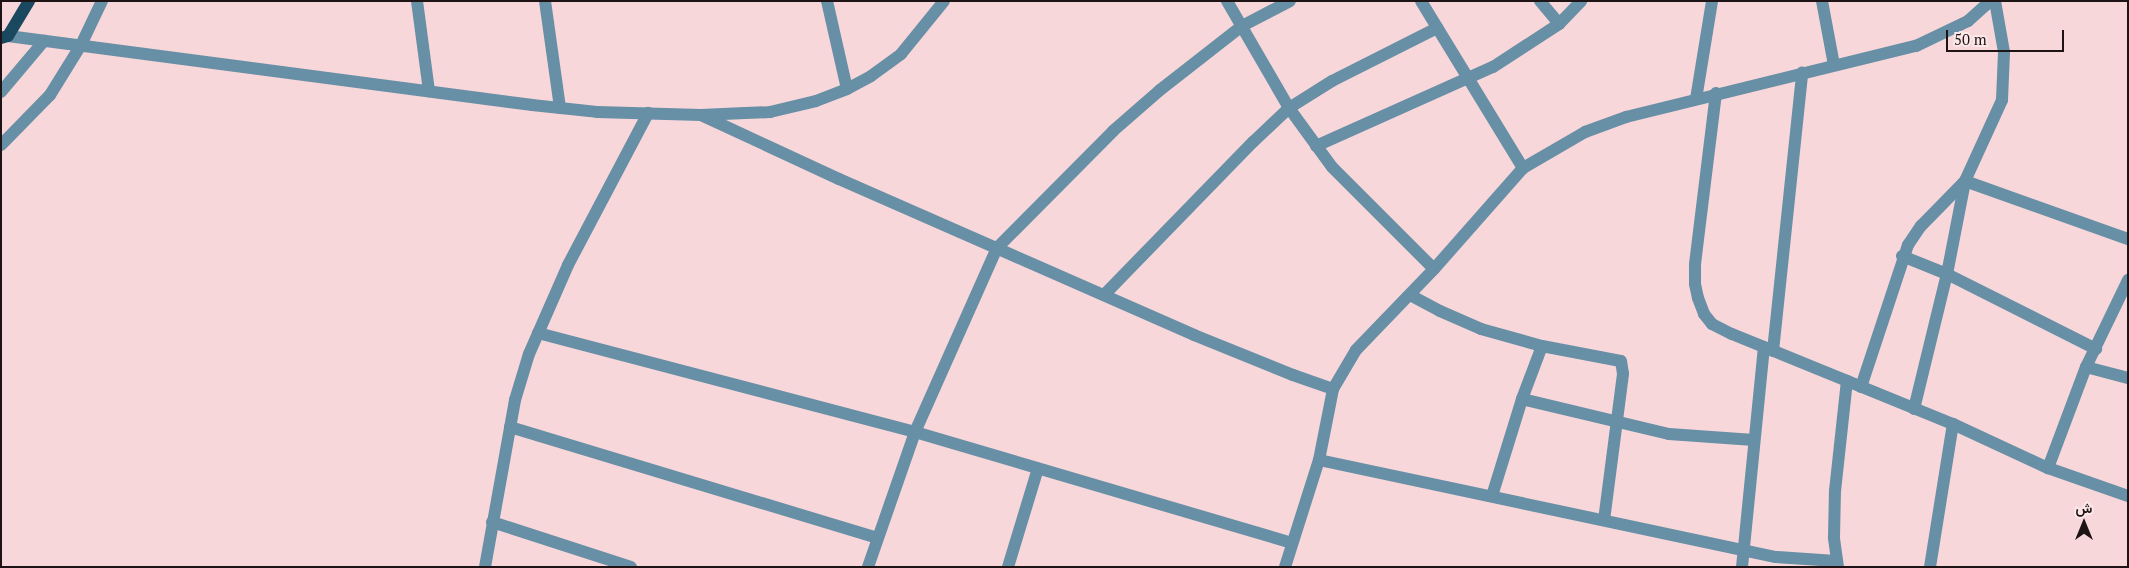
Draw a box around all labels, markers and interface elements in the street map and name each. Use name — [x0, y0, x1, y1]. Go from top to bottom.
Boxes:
scale bar — [1949, 20, 2066, 52]
text: 50 m — [1954, 29, 1987, 49]
north arrow — [2059, 498, 2109, 548]
text: ش — [2076, 498, 2092, 517]

